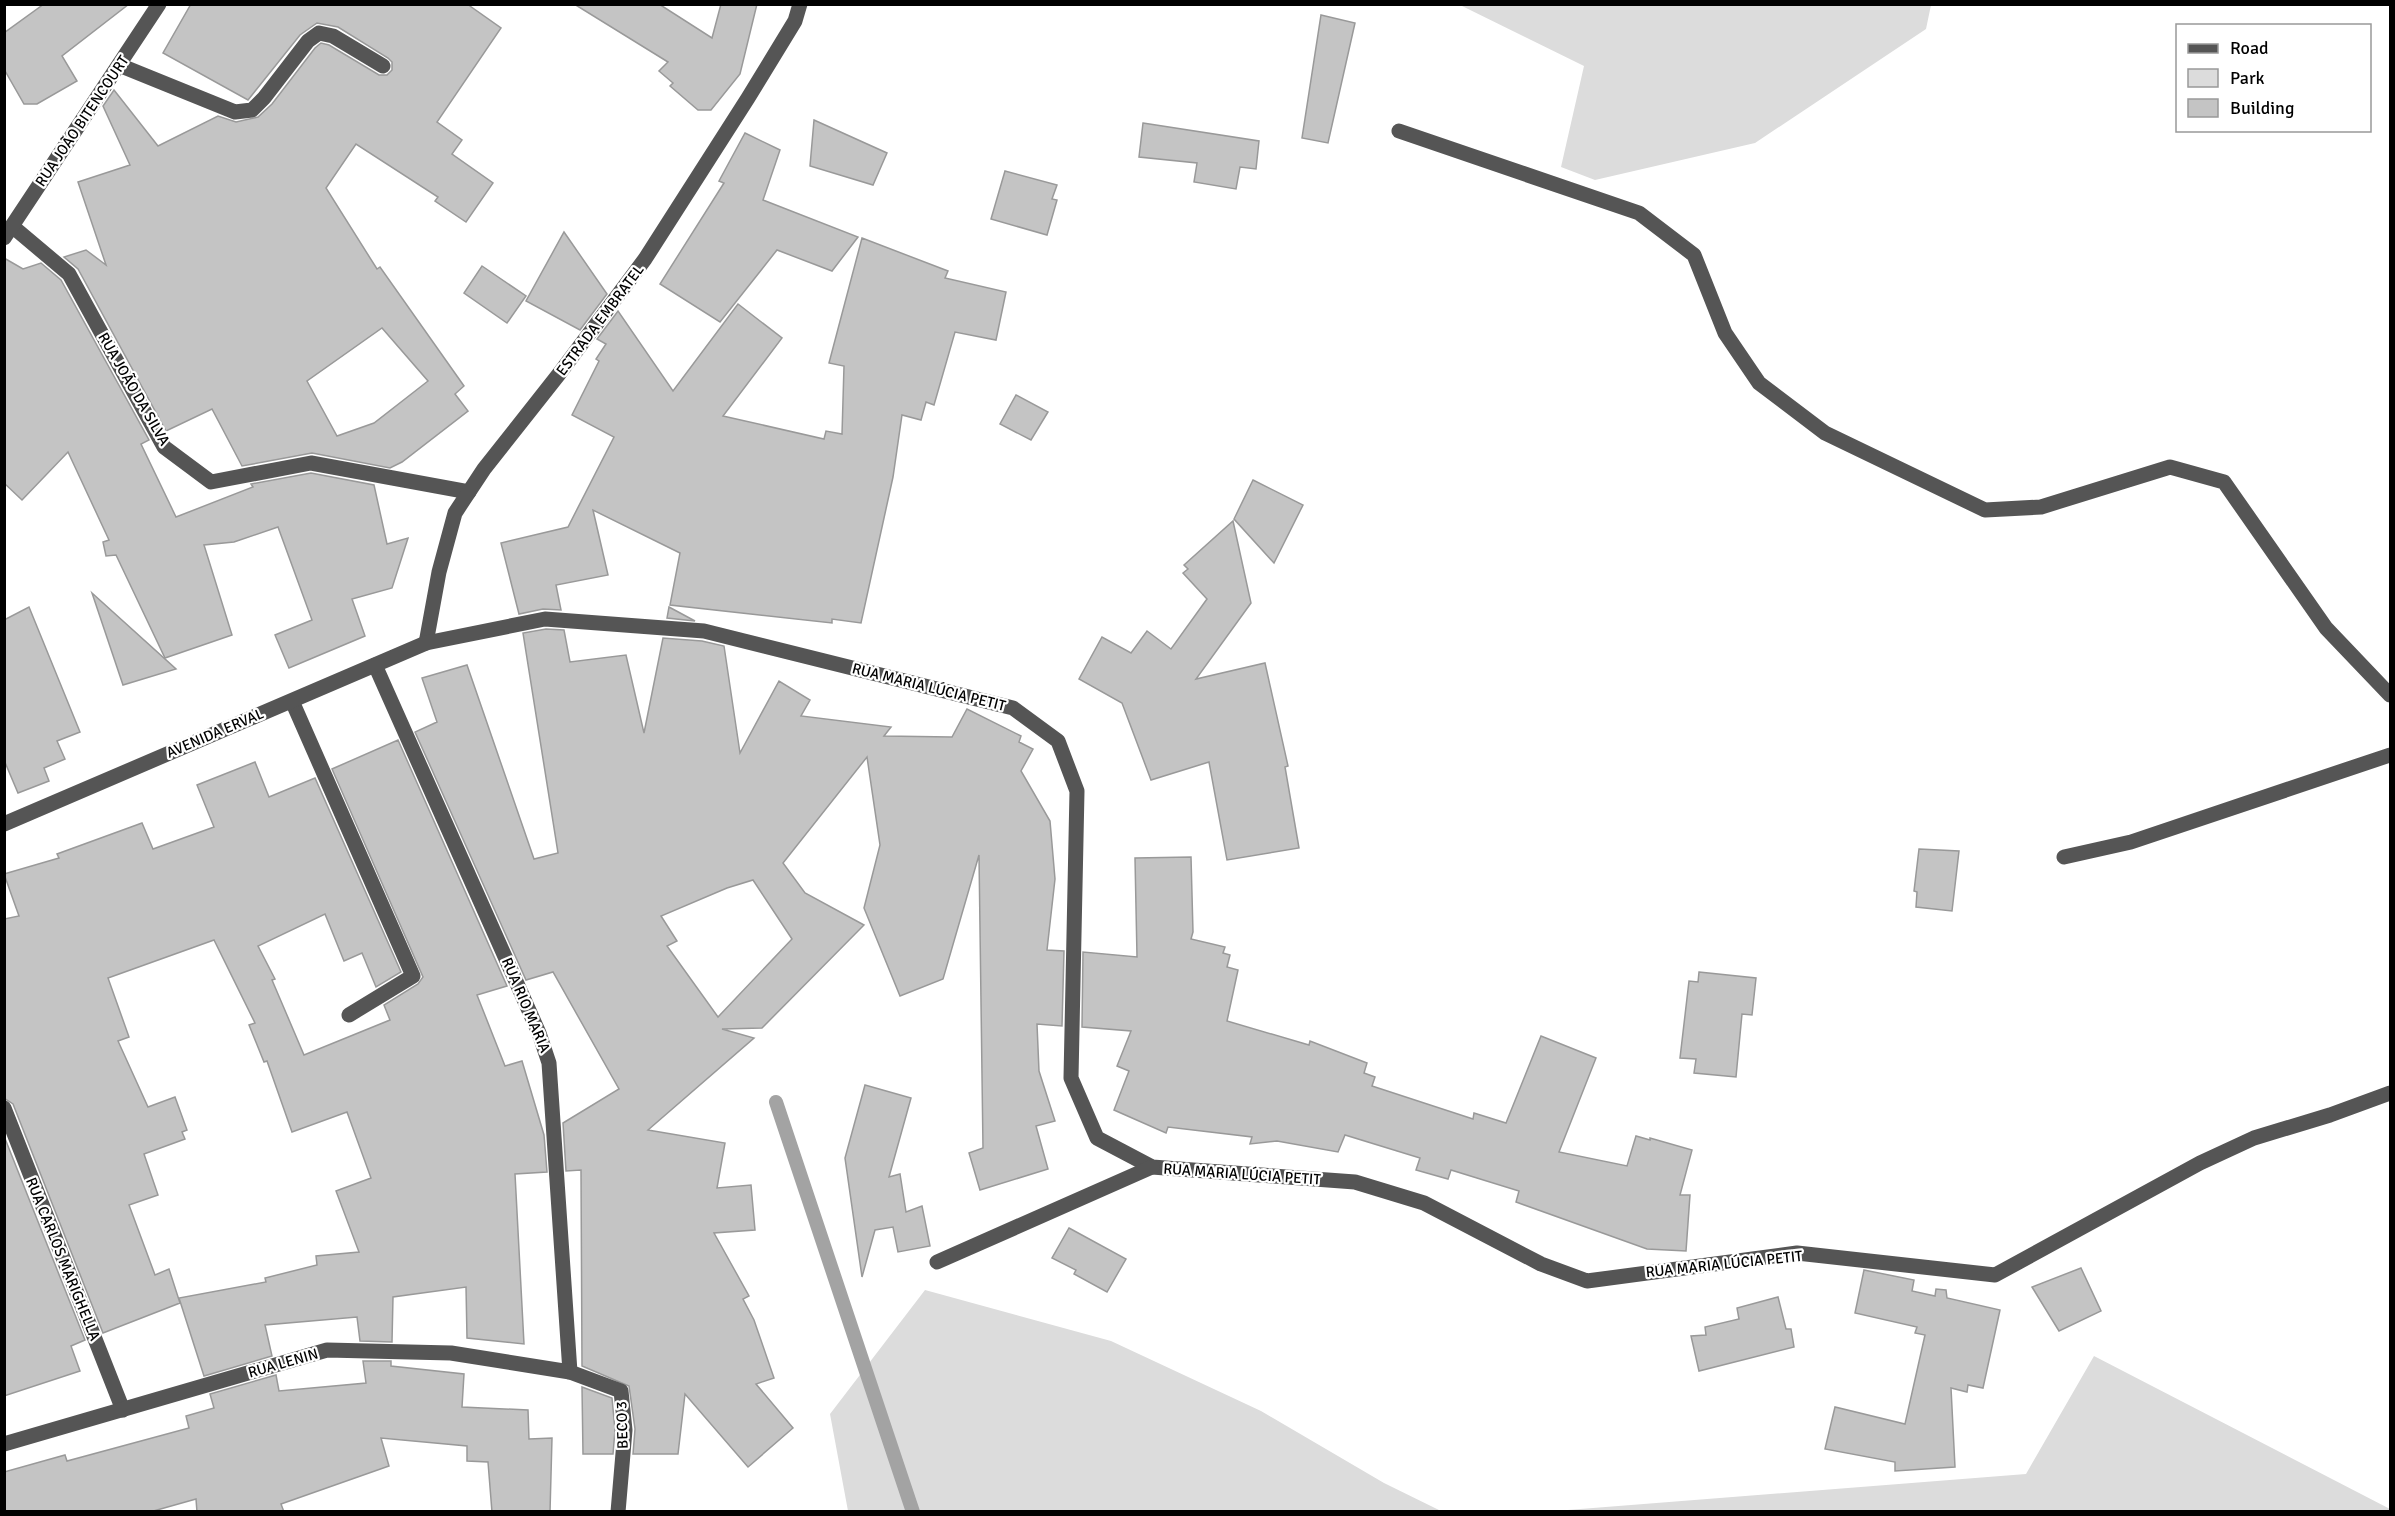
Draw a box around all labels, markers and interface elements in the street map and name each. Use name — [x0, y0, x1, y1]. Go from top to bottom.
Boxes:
legend — [2176, 24, 2371, 132]
text: Road — [2230, 37, 2269, 59]
street label: RUA JOÃO BITENCOURT — [31, 51, 133, 190]
text: Park — [2230, 67, 2265, 89]
text: Building — [2230, 97, 2294, 119]
street label: ESTRADA EMBRATEL — [552, 261, 648, 379]
street label: RUA JOÃO DA SILVA — [94, 329, 175, 449]
street label: RUA MARIA LÚCIA PETIT — [850, 658, 1008, 715]
street label: AVENIDA ERVAL — [164, 704, 267, 762]
street label: RUA RIO MARIA — [498, 955, 554, 1055]
street label: RUA MARIA LÚCIA PETIT — [1163, 1159, 1322, 1189]
street label: RUA CARLOS MARIGHELLA — [22, 1175, 104, 1343]
street label: RUA MARIA LÚCIA PETIT — [1645, 1246, 1804, 1281]
street label: RUA LENIN — [246, 1344, 320, 1382]
street label: BECO 3 — [612, 1401, 632, 1449]

